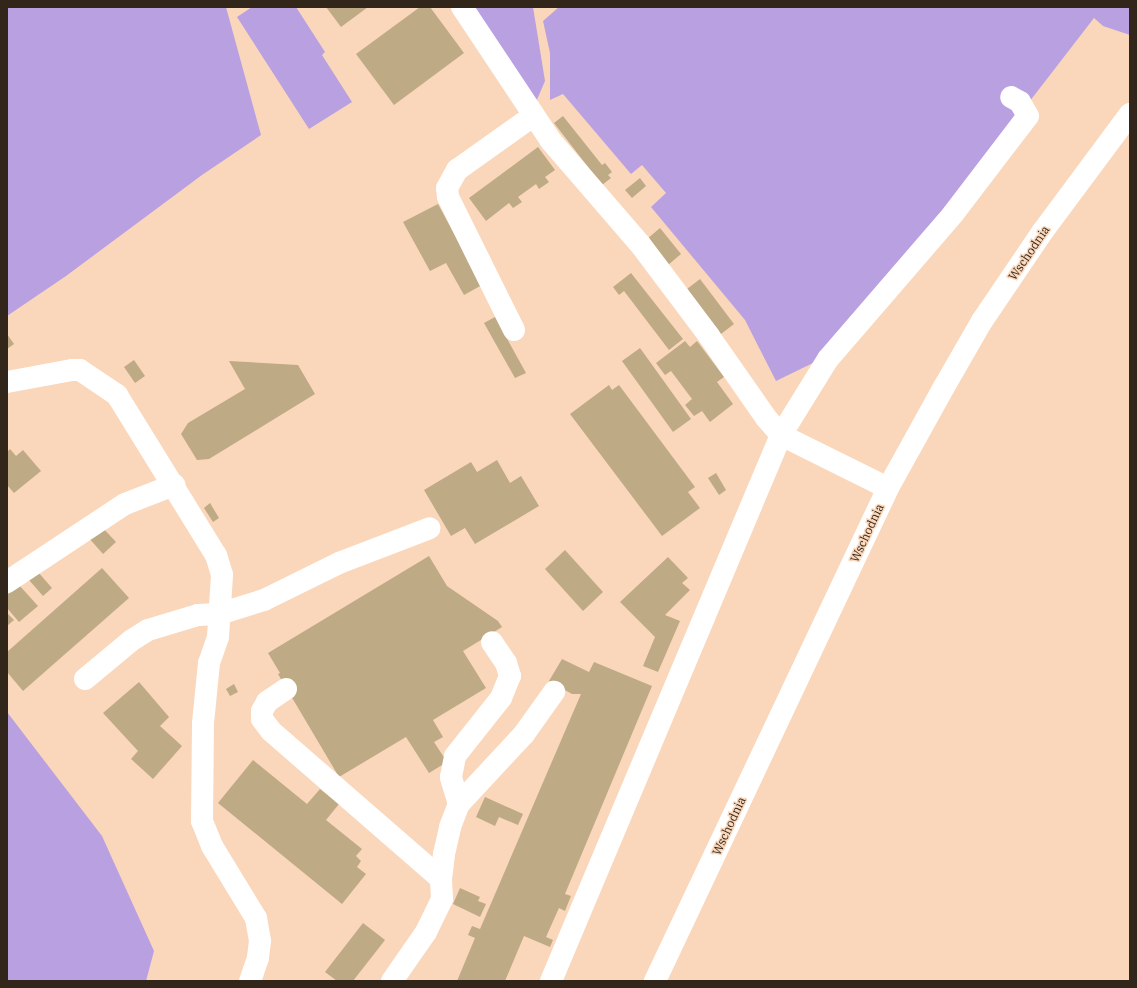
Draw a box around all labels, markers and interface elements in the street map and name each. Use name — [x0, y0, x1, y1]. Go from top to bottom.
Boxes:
street label: Wschodnia — [1005, 223, 1053, 283]
street label: Wschodnia — [847, 502, 887, 564]
street label: Wschodnia — [709, 795, 749, 857]

